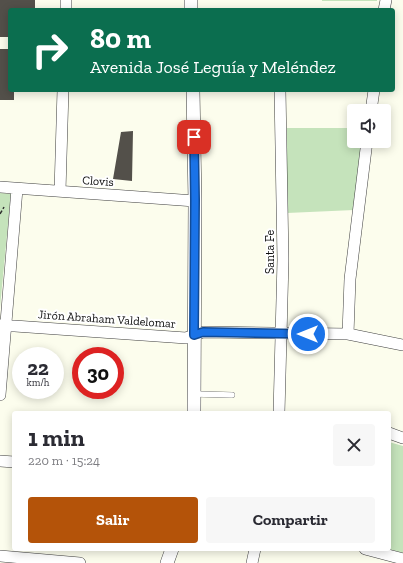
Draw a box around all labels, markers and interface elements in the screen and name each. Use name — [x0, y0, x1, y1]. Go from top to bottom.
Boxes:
text: 80 m — [90, 22, 151, 55]
icon: right — [24, 24, 76, 76]
text: Avenida José Leguía y Meléndez — [90, 56, 336, 78]
map controls — [347, 104, 391, 148]
button: sound — [347, 104, 391, 148]
pin — [177, 120, 211, 154]
icon: arrive — [183, 126, 205, 148]
street label: Clovis — [82, 173, 114, 189]
street label: Santa Fe — [263, 230, 277, 274]
street label: Jirón Abraham Valdelomar — [38, 307, 176, 331]
position arrow — [287, 313, 329, 355]
speed limit sign: 30 — [72, 347, 124, 399]
text: 22 — [27, 356, 49, 380]
text: km/h — [27, 377, 49, 389]
text: 1 min — [28, 423, 85, 452]
button: close — [333, 424, 375, 466]
text: 220 m · 15:24 — [28, 453, 100, 468]
button: Salir — [28, 497, 198, 543]
button: Compartir — [206, 497, 375, 543]

